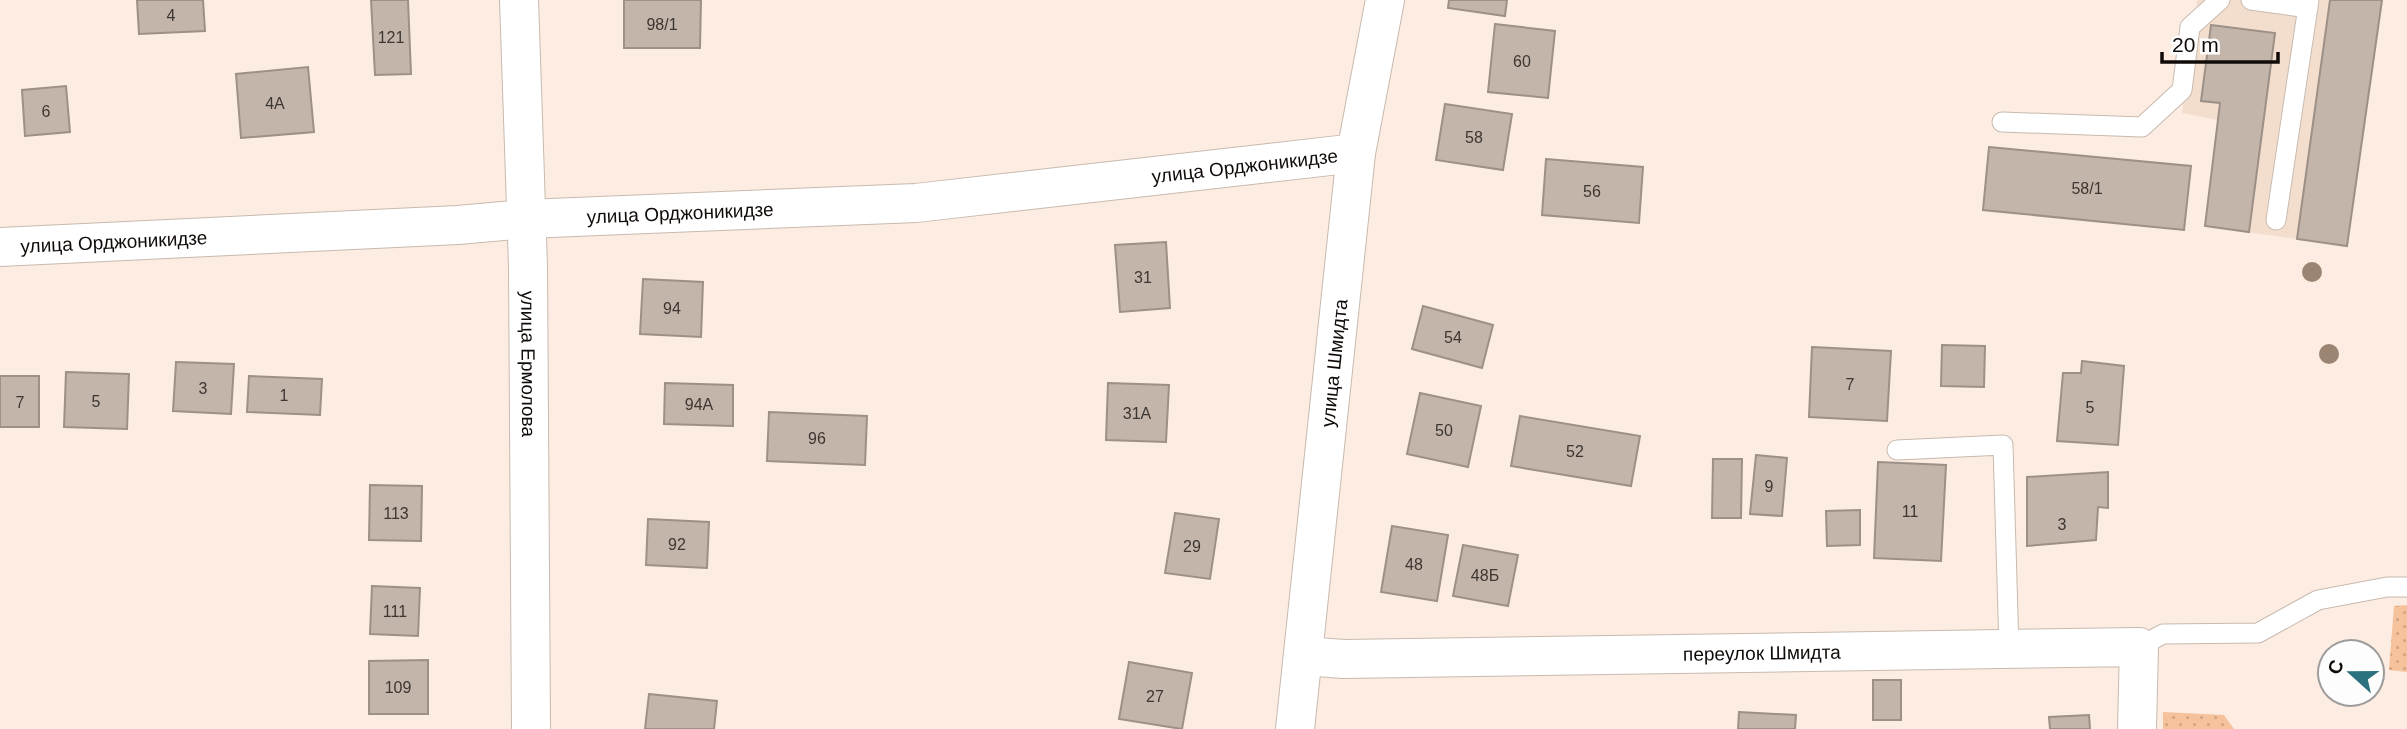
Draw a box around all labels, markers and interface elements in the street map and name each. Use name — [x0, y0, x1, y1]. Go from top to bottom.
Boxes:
house number: 4 — [167, 7, 176, 24]
house number: 98/1 — [646, 16, 678, 33]
scale bar — [2162, 21, 2278, 65]
house number: 121 — [378, 29, 404, 46]
text: 20 m — [2172, 33, 2219, 56]
house number: 60 — [1513, 53, 1531, 70]
house number: 4А — [265, 95, 285, 112]
house number: 6 — [42, 103, 51, 120]
house number: 58 — [1465, 129, 1483, 146]
street label: улица Орджоникидзе — [1151, 145, 1339, 187]
house number: 58/1 — [2071, 180, 2103, 197]
house number: 56 — [1583, 183, 1601, 200]
street label: улица Орджоникидзе — [586, 199, 774, 228]
street label: улица Орджоникидзе — [20, 227, 208, 257]
house number: 31 — [1134, 269, 1152, 286]
street label: улица Ермолова — [517, 291, 539, 438]
street label: улица Шмидта — [1317, 298, 1352, 428]
house number: 94 — [663, 300, 681, 317]
house number: 54 — [1444, 329, 1462, 346]
house number: 7 — [1846, 376, 1855, 393]
house number: 3 — [199, 380, 208, 397]
house number: 1 — [280, 387, 289, 404]
house number: 5 — [92, 393, 101, 410]
house number: 7 — [16, 394, 25, 411]
house number: 94А — [685, 396, 714, 413]
house number: 5 — [2086, 399, 2095, 416]
house number: 31А — [1123, 405, 1152, 422]
house number: 50 — [1435, 422, 1453, 439]
house number: 96 — [808, 430, 826, 447]
house number: 52 — [1566, 443, 1584, 460]
house number: 9 — [1765, 478, 1774, 495]
house number: 11 — [1902, 503, 1918, 520]
house number: 113 — [383, 505, 409, 522]
house number: 3 — [2058, 516, 2067, 533]
house number: 92 — [668, 536, 686, 553]
house number: 29 — [1183, 538, 1201, 555]
house number: 48 — [1405, 556, 1423, 573]
house number: 48Б — [1471, 567, 1499, 584]
house number: 111 — [383, 603, 407, 620]
north arrow — [2316, 638, 2386, 708]
street label: переулок Шмидта — [1683, 641, 1841, 665]
text: С — [2323, 657, 2348, 677]
house number: 109 — [385, 679, 411, 696]
house number: 27 — [1146, 688, 1164, 705]

